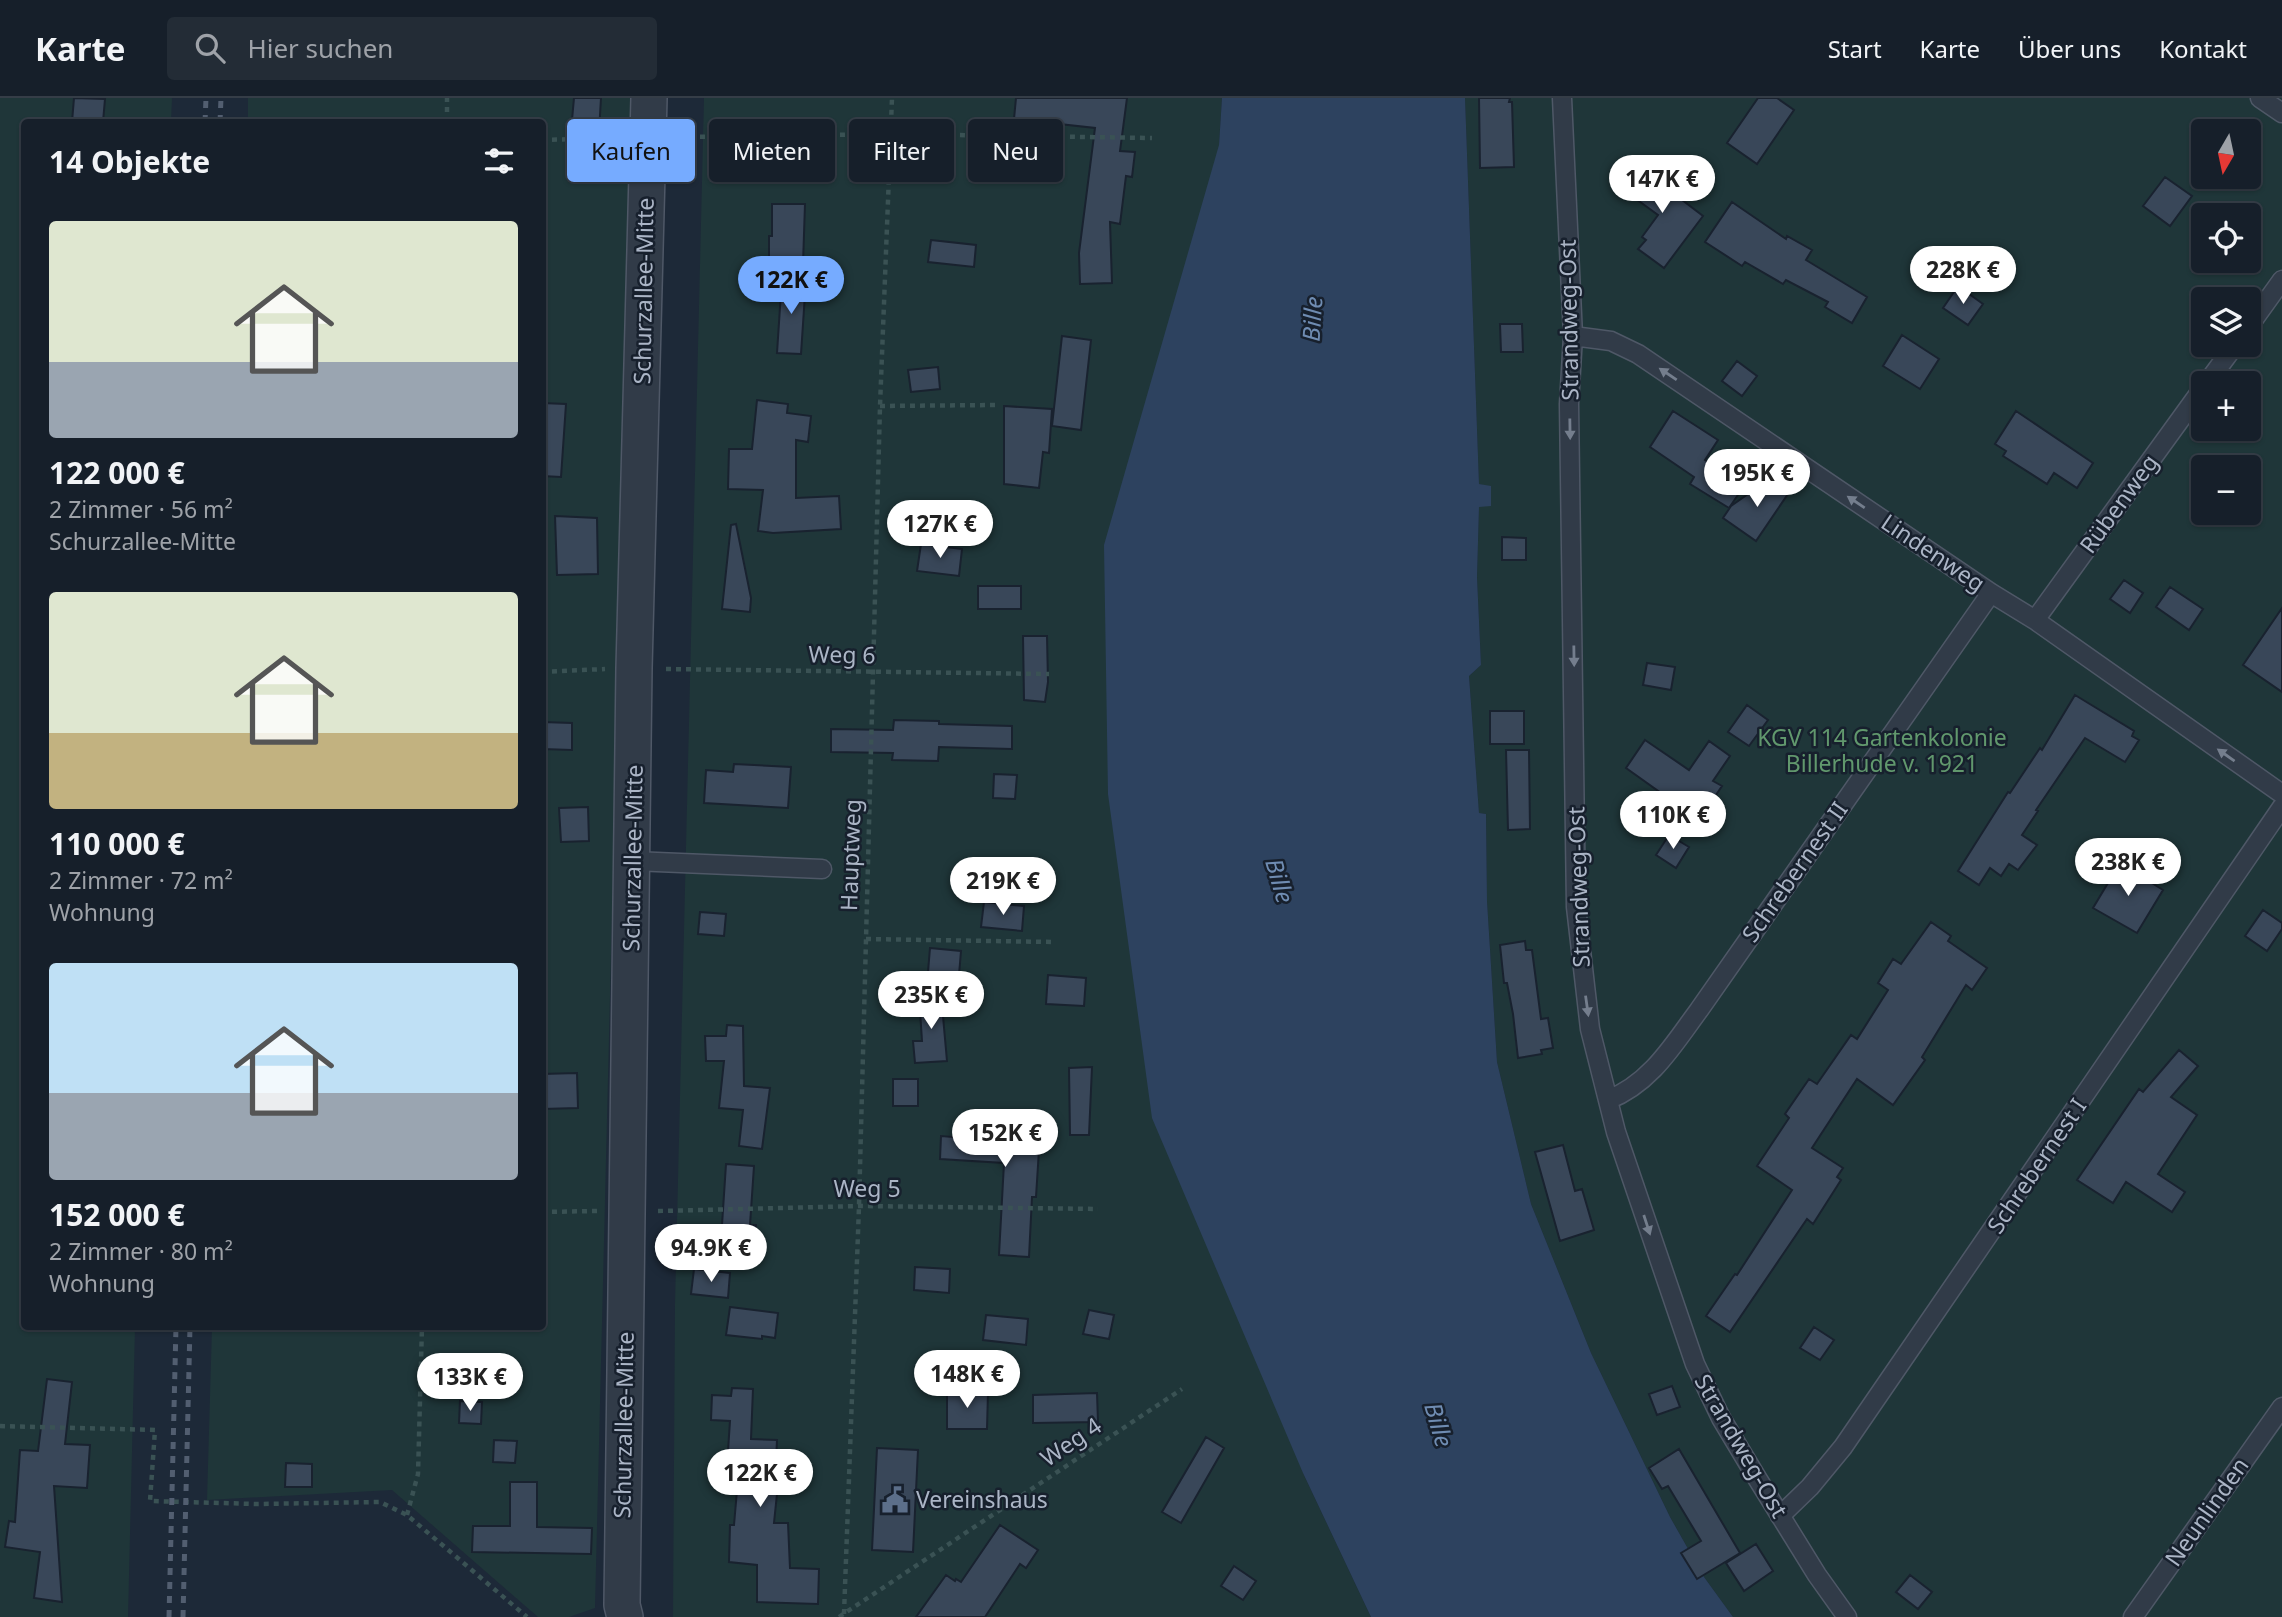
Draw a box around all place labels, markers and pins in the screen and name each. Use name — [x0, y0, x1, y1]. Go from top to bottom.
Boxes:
pin: 147K € — [1605, 156, 1719, 215]
pin: 228K € — [1906, 246, 2020, 306]
pin: 122K € — [734, 256, 848, 316]
pin: 195K € — [1700, 450, 1814, 509]
pin: 127K € — [883, 500, 997, 560]
pin: 110K € — [1616, 792, 1730, 851]
pin: 238K € — [2071, 838, 2185, 898]
pin: 219K € — [946, 858, 1060, 917]
pin: 235K € — [874, 972, 988, 1031]
pin: 152K € — [948, 1110, 1062, 1169]
pin: 94.9K € — [646, 1224, 776, 1284]
pin: 148K € — [910, 1350, 1024, 1410]
pin: 133K € — [413, 1354, 527, 1413]
pin: 122K € — [703, 1450, 817, 1509]
place label: Vereinshaus — [916, 1483, 1048, 1515]
public building icon: Vereinshaus — [880, 1485, 910, 1515]

